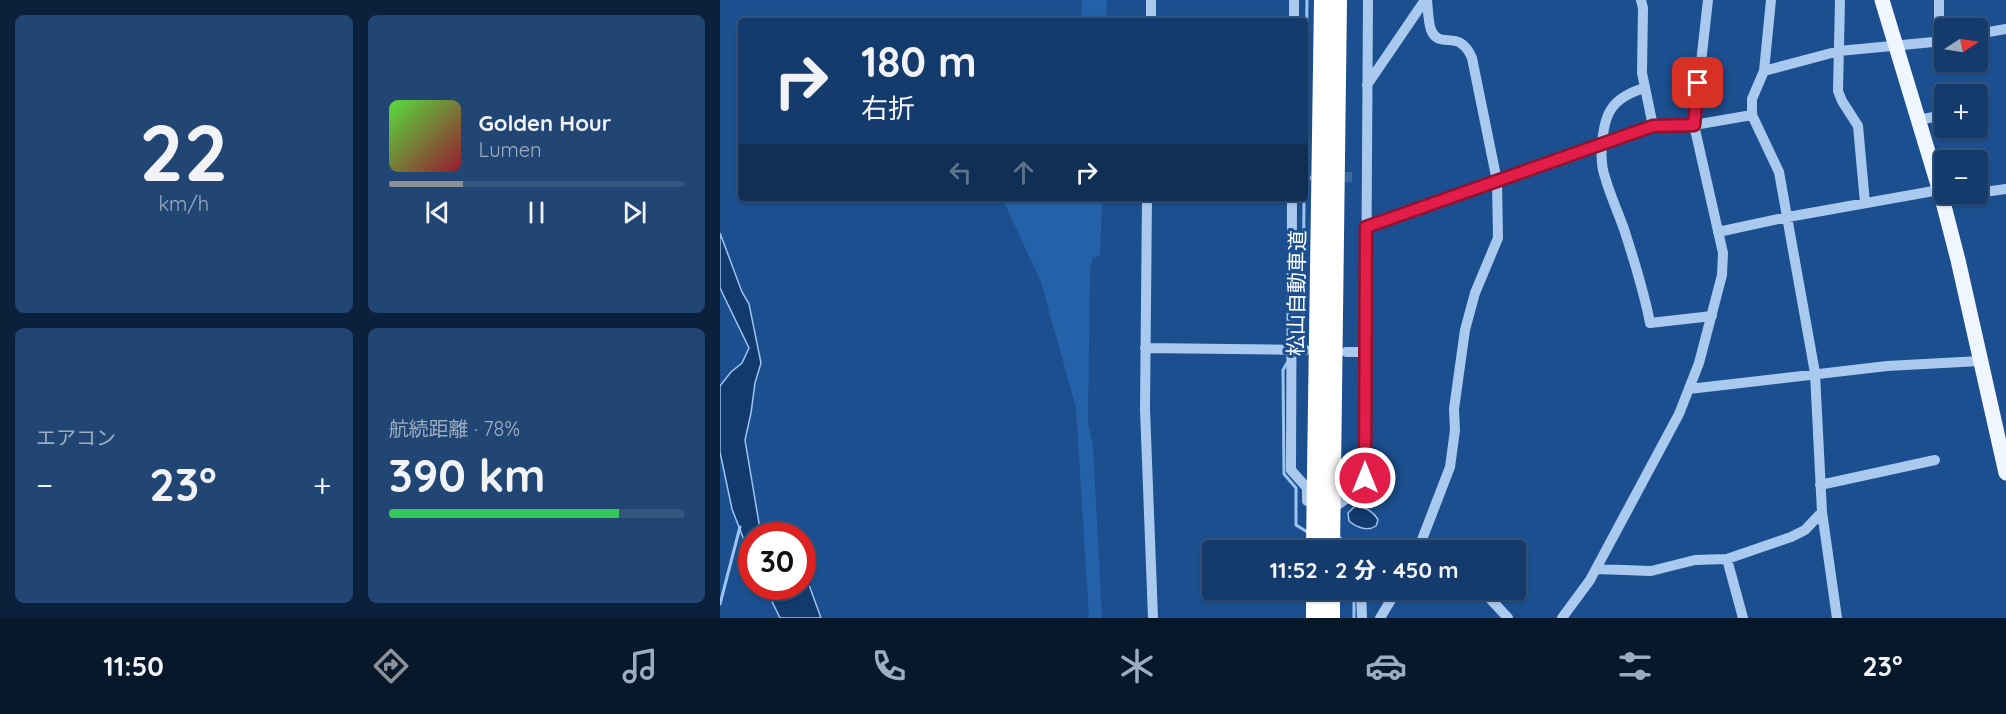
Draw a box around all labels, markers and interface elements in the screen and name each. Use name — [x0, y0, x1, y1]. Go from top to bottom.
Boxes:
north arrow — [1934, 18, 1988, 72]
map controls — [1934, 18, 1988, 204]
text: 180 m — [861, 35, 977, 88]
icon: right — [762, 42, 840, 120]
pin — [1672, 57, 1723, 108]
icon: arrive — [1681, 66, 1714, 99]
button: + — [1934, 84, 1988, 138]
text: 右折 — [861, 91, 915, 125]
text: 22 — [139, 103, 228, 201]
text: Golden Hour — [479, 109, 611, 137]
text: Lumen — [479, 137, 542, 162]
button: − — [1934, 150, 1988, 204]
icon: left — [944, 156, 977, 189]
icon: ahead — [1007, 156, 1040, 189]
icon: right — [1070, 156, 1103, 189]
text: km/h — [158, 191, 209, 216]
icon: previous — [421, 196, 454, 229]
icon: pause — [520, 196, 553, 229]
icon: next — [618, 196, 651, 229]
street label: 松山自動車道 — [1282, 230, 1310, 356]
text: 航続距離 · 78% — [389, 416, 520, 441]
text: エアコン — [36, 425, 116, 450]
position arrow — [1333, 446, 1397, 510]
text: 390 km — [389, 447, 546, 503]
text: 23° — [149, 456, 217, 512]
text: − — [36, 464, 53, 505]
text: + — [313, 464, 332, 505]
speed limit sign: 30 — [738, 522, 816, 600]
text: 11:52 · 2 分 · 450 m — [1270, 556, 1458, 584]
icon: directions — [370, 645, 412, 687]
icon: music — [619, 645, 661, 687]
icon: phone — [868, 645, 910, 687]
icon: climate — [1116, 645, 1158, 687]
icon: car — [1365, 645, 1407, 687]
icon: filters — [1614, 645, 1656, 687]
text: 11:50 — [103, 649, 164, 683]
text: 23° — [1862, 649, 1903, 683]

